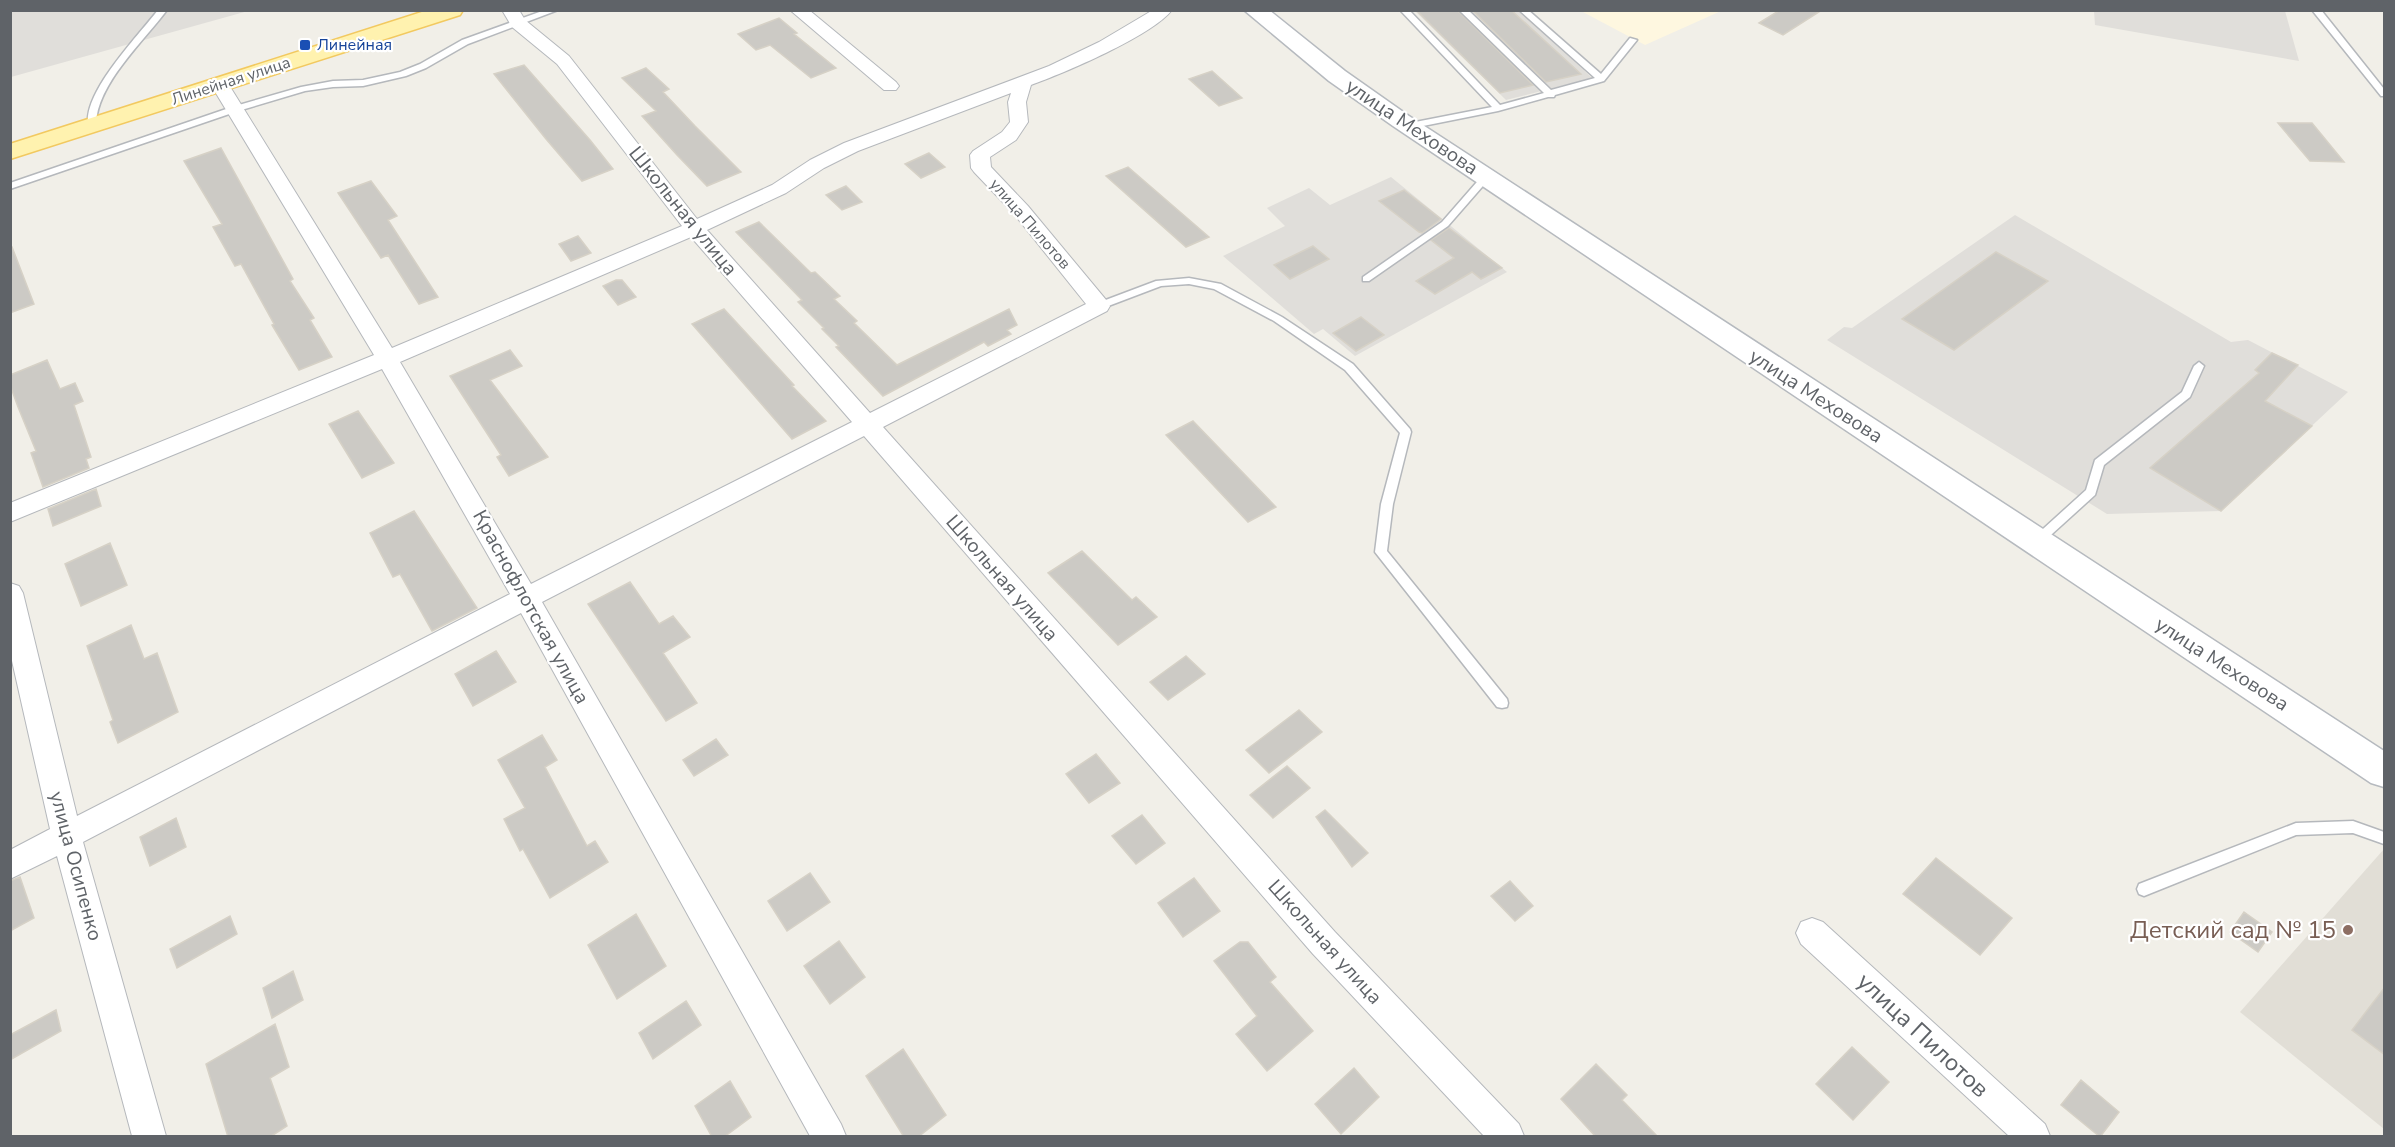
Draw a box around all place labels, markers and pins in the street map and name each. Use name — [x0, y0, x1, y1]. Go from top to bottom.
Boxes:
place label: Линейная — [317, 34, 392, 56]
marker: Линейная — [298, 38, 312, 52]
place label: Детский сад № 15 — [2130, 914, 2336, 946]
marker: Детский сад № 15 — [2341, 923, 2355, 937]

